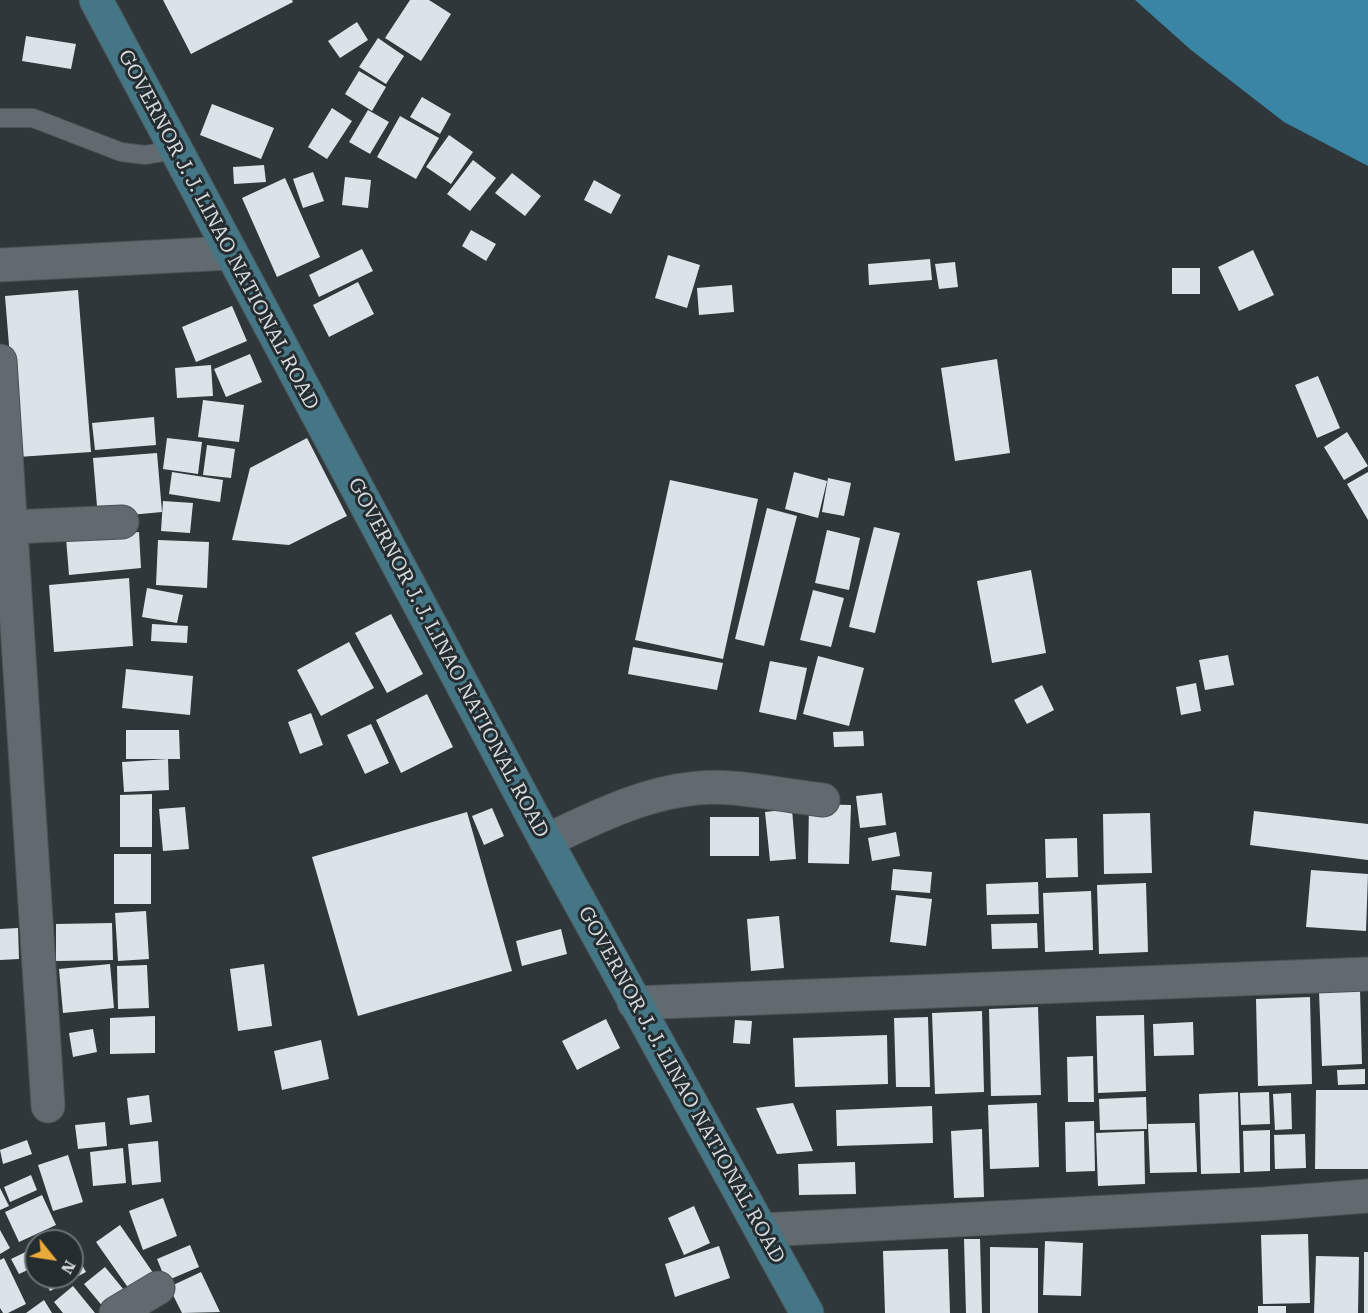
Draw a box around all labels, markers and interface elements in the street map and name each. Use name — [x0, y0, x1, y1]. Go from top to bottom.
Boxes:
street label: GOVERNOR J. J. LINAO NATIONAL ROAD — [112, 46, 324, 414]
street label: GOVERNOR J. J. LINAO NATIONAL ROAD — [342, 474, 554, 842]
street label: GOVERNOR J. J. LINAO NATIONAL ROAD — [572, 902, 790, 1268]
north arrow — [24, 1229, 84, 1289]
text: N — [57, 1257, 80, 1277]

